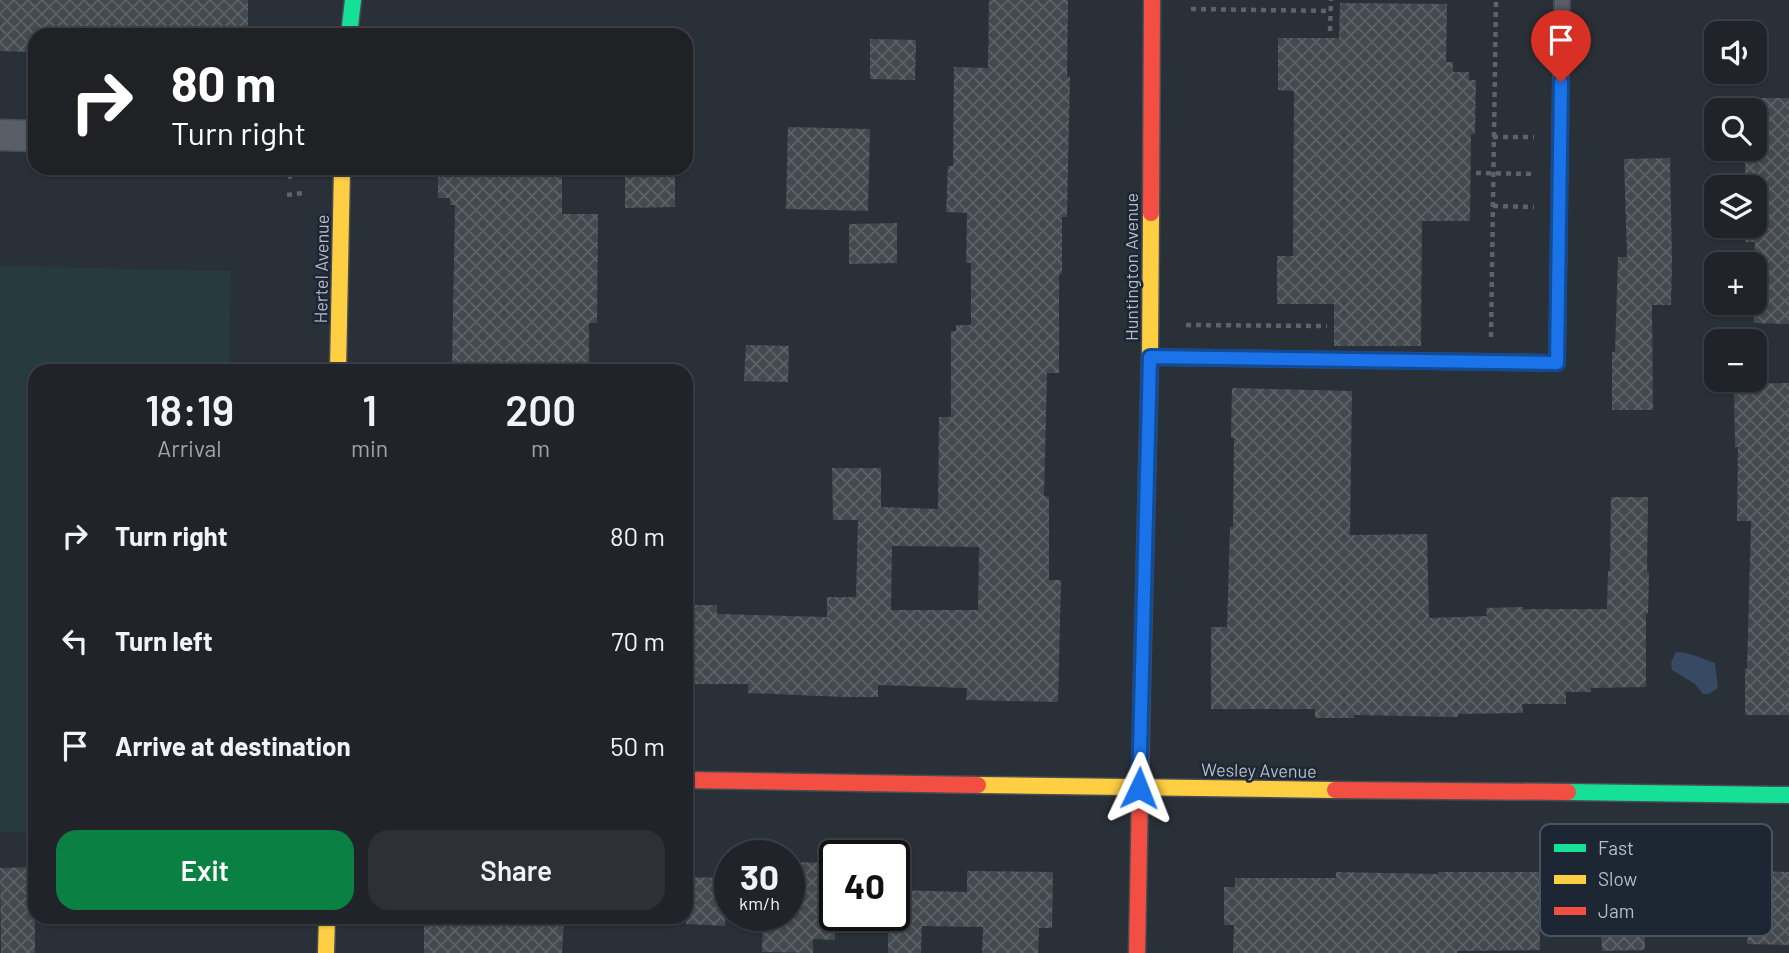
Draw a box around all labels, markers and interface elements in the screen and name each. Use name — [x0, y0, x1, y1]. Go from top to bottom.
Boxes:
pin — [1531, 10, 1591, 82]
icon: arrive — [1542, 21, 1580, 59]
map controls — [1704, 21, 1767, 392]
button: sound — [1704, 21, 1767, 84]
text: 80 m — [171, 53, 276, 112]
icon: right — [56, 56, 147, 147]
button: search — [1704, 98, 1767, 161]
text: Turn right — [171, 113, 306, 151]
button: layers — [1704, 175, 1767, 238]
street label: Huntington Avenue — [1120, 193, 1142, 341]
street label: Hertel Avenue — [309, 214, 333, 324]
button: + — [1704, 252, 1767, 315]
button: − — [1704, 329, 1767, 392]
text: 18:19 — [145, 384, 234, 434]
text: 1 — [362, 384, 377, 434]
text: 200 — [505, 384, 576, 434]
text: Arrival — [157, 434, 222, 462]
text: min — [351, 434, 388, 462]
text: m — [531, 434, 550, 462]
icon: right — [56, 517, 94, 555]
text: Turn right — [115, 520, 228, 551]
text: 80 m — [610, 520, 665, 551]
icon: left — [56, 622, 94, 660]
text: Turn left — [115, 625, 213, 656]
text: 70 m — [611, 625, 665, 656]
icon: arrive — [56, 727, 94, 765]
text: Arrive at destination — [115, 730, 351, 761]
text: 50 m — [610, 730, 665, 761]
position arrow — [1102, 751, 1176, 825]
street label: Wesley Avenue — [1201, 758, 1317, 782]
legend — [1540, 824, 1772, 936]
button: Exit — [56, 830, 354, 910]
button: Share — [368, 830, 665, 910]
text: Fast — [1598, 836, 1634, 859]
speed limit sign: 40 — [819, 840, 910, 931]
text: 30 — [740, 855, 779, 897]
text: Slow — [1598, 867, 1637, 890]
text: km/h — [739, 892, 780, 914]
text: Jam — [1598, 899, 1634, 922]

